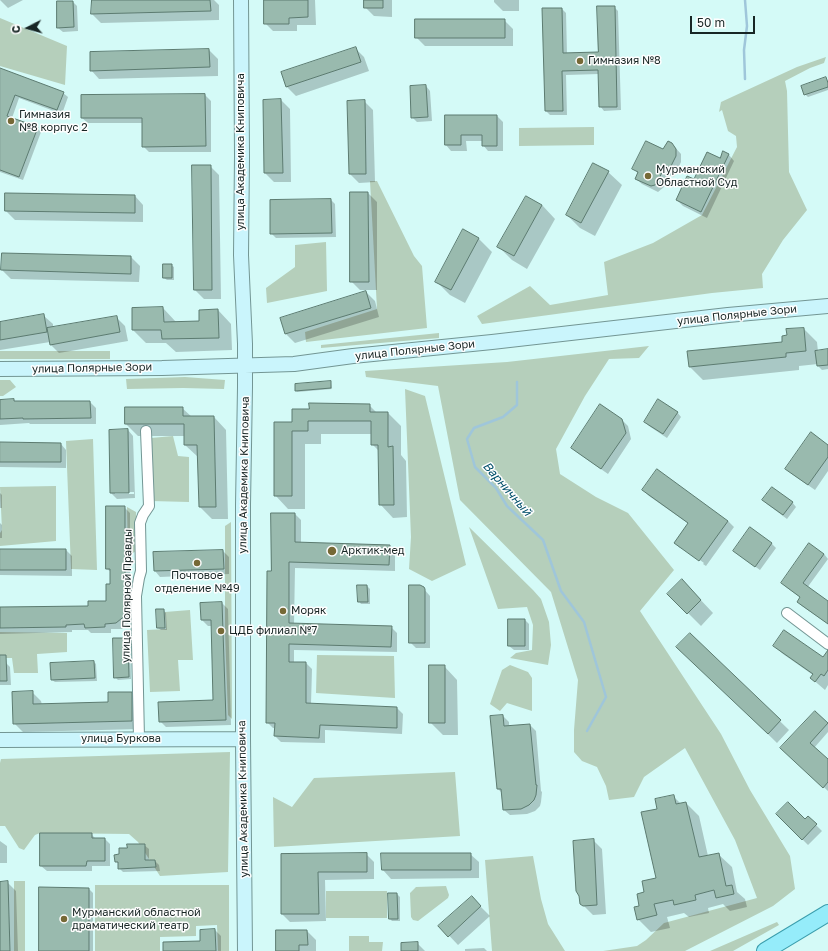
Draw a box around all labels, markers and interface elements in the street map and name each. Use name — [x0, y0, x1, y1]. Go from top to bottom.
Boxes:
north arrow — [8, 8, 48, 48]
scale bar — [692, 8, 757, 34]
text: 50 m — [697, 15, 725, 30]
text: С — [9, 25, 22, 34]
place label: Гимназия №8 — [588, 54, 661, 68]
marker: Гимназия №8 — [575, 56, 585, 66]
street label: улица Академика Книповича — [234, 73, 248, 231]
place label: Гимназия №8 корпус 2 — [19, 108, 88, 134]
marker: Гимназия №8 корпус 2 — [6, 116, 16, 126]
place label: Мурманский Областной Суд — [656, 163, 737, 189]
marker: Мурманский Областной Суд — [643, 171, 653, 181]
street label: улица Полярные Зори — [677, 302, 797, 328]
street label: улица Полярные Зори — [355, 337, 475, 363]
street label: улица Полярные Зори — [32, 360, 152, 376]
street label: улица Академика Книповича — [236, 396, 252, 554]
water label: Варничный — [480, 459, 534, 519]
street label: улица Полярной Правды — [119, 529, 135, 663]
place label: Арктик-мед — [341, 544, 404, 558]
marker: Арктик-мед — [326, 545, 338, 557]
marker: Почтовое отделение №49 — [192, 558, 202, 568]
place label: Почтовое отделение №49 — [154, 569, 240, 595]
place label: Моряк — [291, 604, 326, 618]
marker: Моряк — [278, 606, 288, 616]
place label: ЦДБ филиал №7 — [229, 624, 317, 638]
marker: ЦДБ филиал №7 — [216, 626, 226, 636]
street label: улица Академика Книповича — [235, 720, 251, 878]
street label: улица Буркова — [81, 732, 161, 746]
place label: Мурманский областной драматический театр — [72, 906, 201, 932]
marker: Мурманский областной драматический театр — [59, 914, 69, 924]

